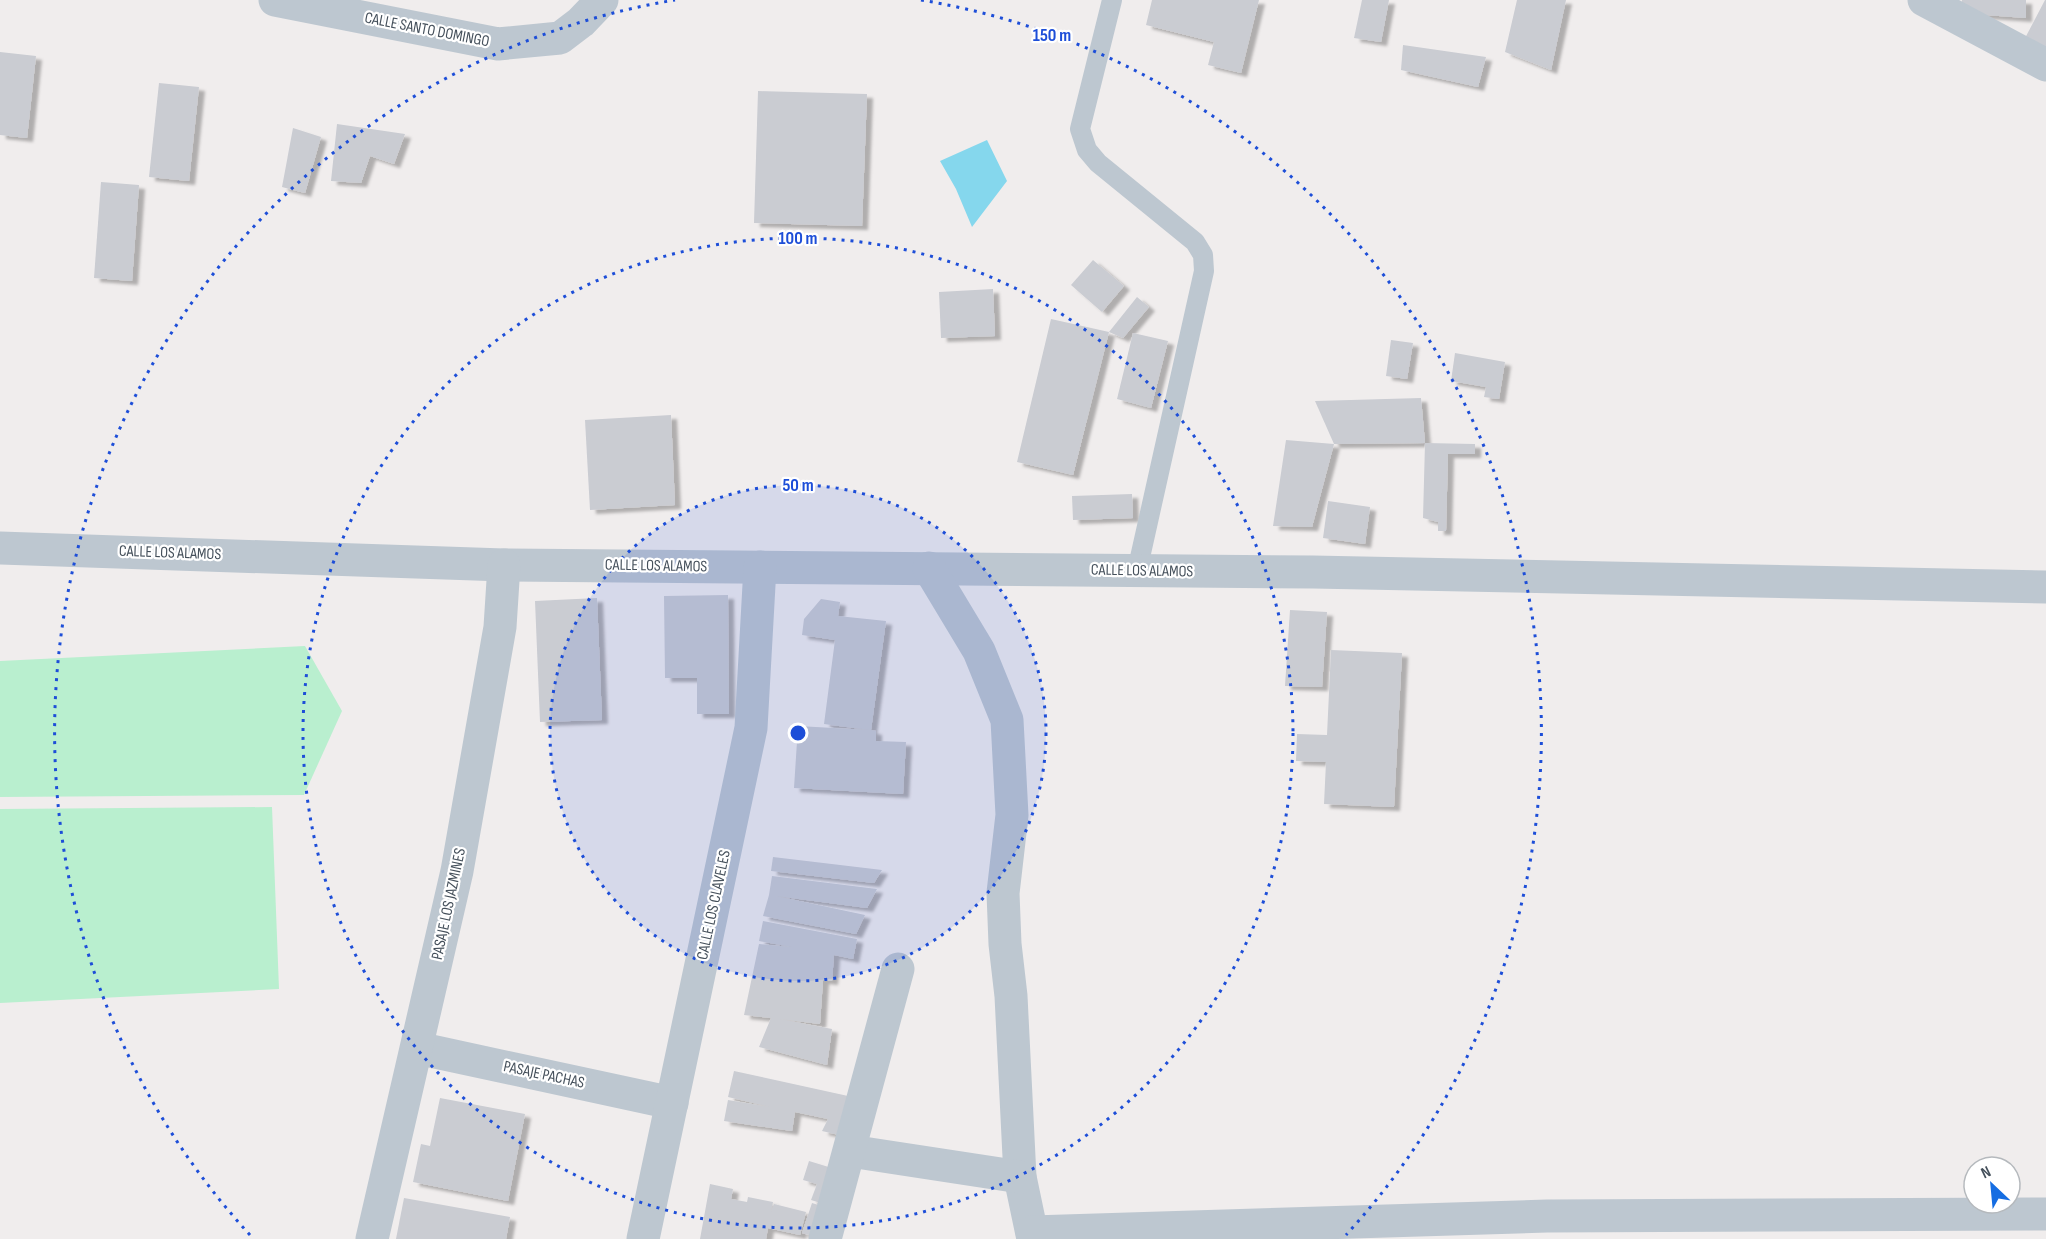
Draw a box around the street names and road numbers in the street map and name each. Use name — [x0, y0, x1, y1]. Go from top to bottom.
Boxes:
street label: CALLE SANTO DOMINGO — [363, 9, 491, 51]
street label: CALLE LOS ALAMOS — [119, 542, 222, 564]
street label: CALLE LOS ALAMOS — [605, 556, 707, 576]
street label: CALLE LOS ALAMOS — [1091, 561, 1193, 581]
street label: PASAJE LOS JAZMINES — [428, 846, 470, 962]
street label: CALLE LOS CLAVELES — [693, 848, 735, 962]
street label: PASAJE PACHAS — [502, 1057, 586, 1093]

